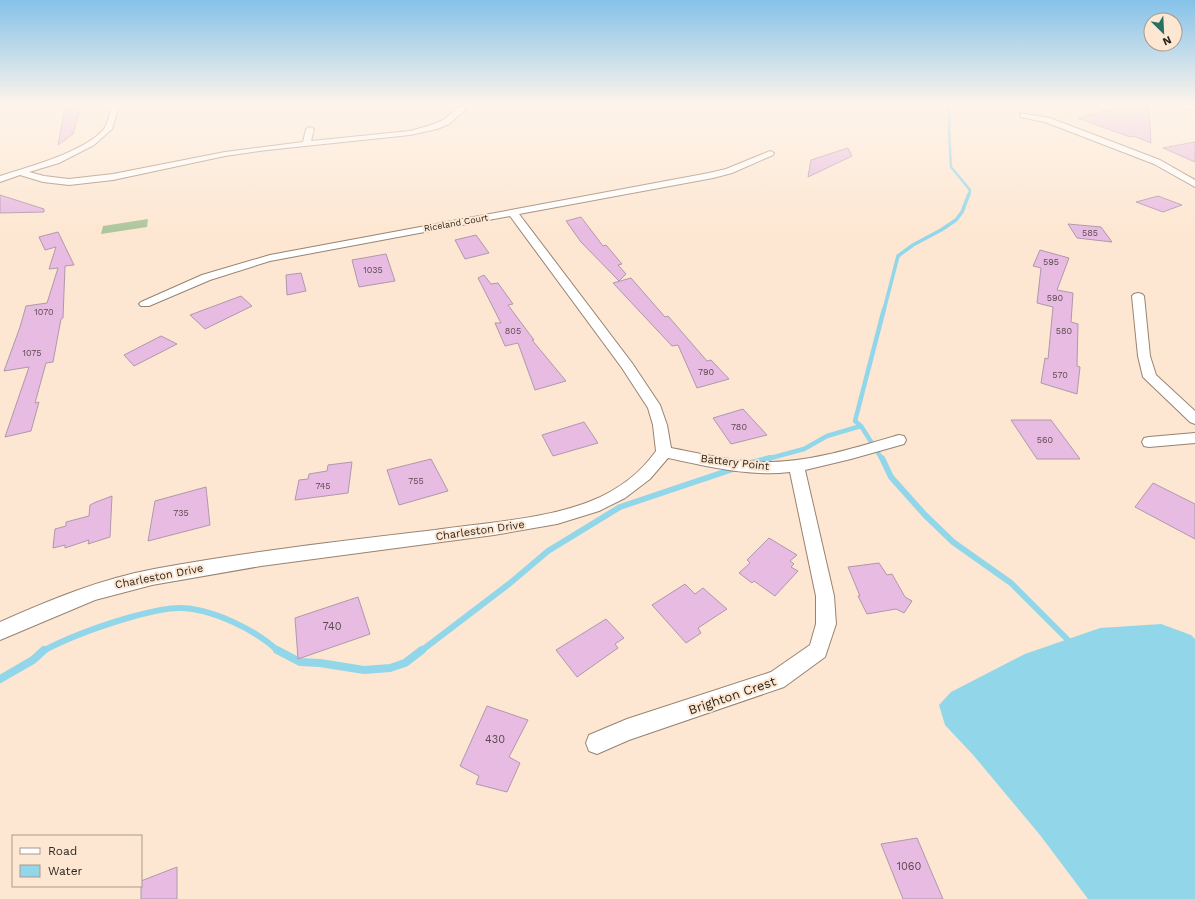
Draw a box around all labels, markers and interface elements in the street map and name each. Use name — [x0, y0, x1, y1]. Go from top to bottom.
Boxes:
north arrow — [1143, 12, 1183, 52]
text: N — [1160, 33, 1173, 48]
street label: Riceland Court — [423, 212, 489, 234]
house number: 585 — [1082, 228, 1098, 238]
house number: 595 — [1043, 257, 1059, 267]
house number: 1035 — [363, 265, 383, 275]
house number: 590 — [1047, 293, 1064, 303]
house number: 1070 — [34, 307, 54, 317]
house number: 805 — [505, 326, 521, 336]
house number: 580 — [1056, 326, 1073, 336]
house number: 1075 — [22, 348, 42, 358]
house number: 790 — [698, 367, 715, 377]
house number: 570 — [1052, 370, 1068, 380]
house number: 780 — [731, 422, 747, 432]
house number: 560 — [1037, 435, 1054, 445]
street label: Battery Point — [700, 452, 770, 473]
house number: 755 — [408, 476, 424, 486]
house number: 745 — [315, 481, 331, 491]
house number: 735 — [173, 508, 189, 518]
street label: Charleston Drive — [435, 518, 525, 543]
street label: Charleston Drive — [114, 562, 204, 591]
house number: 740 — [323, 620, 342, 633]
street label: Brighton Crest — [686, 673, 778, 717]
house number: 430 — [485, 733, 505, 746]
legend — [12, 835, 142, 887]
text: Road — [48, 844, 77, 858]
house number: 1060 — [897, 860, 921, 873]
text: Water — [48, 864, 83, 878]

